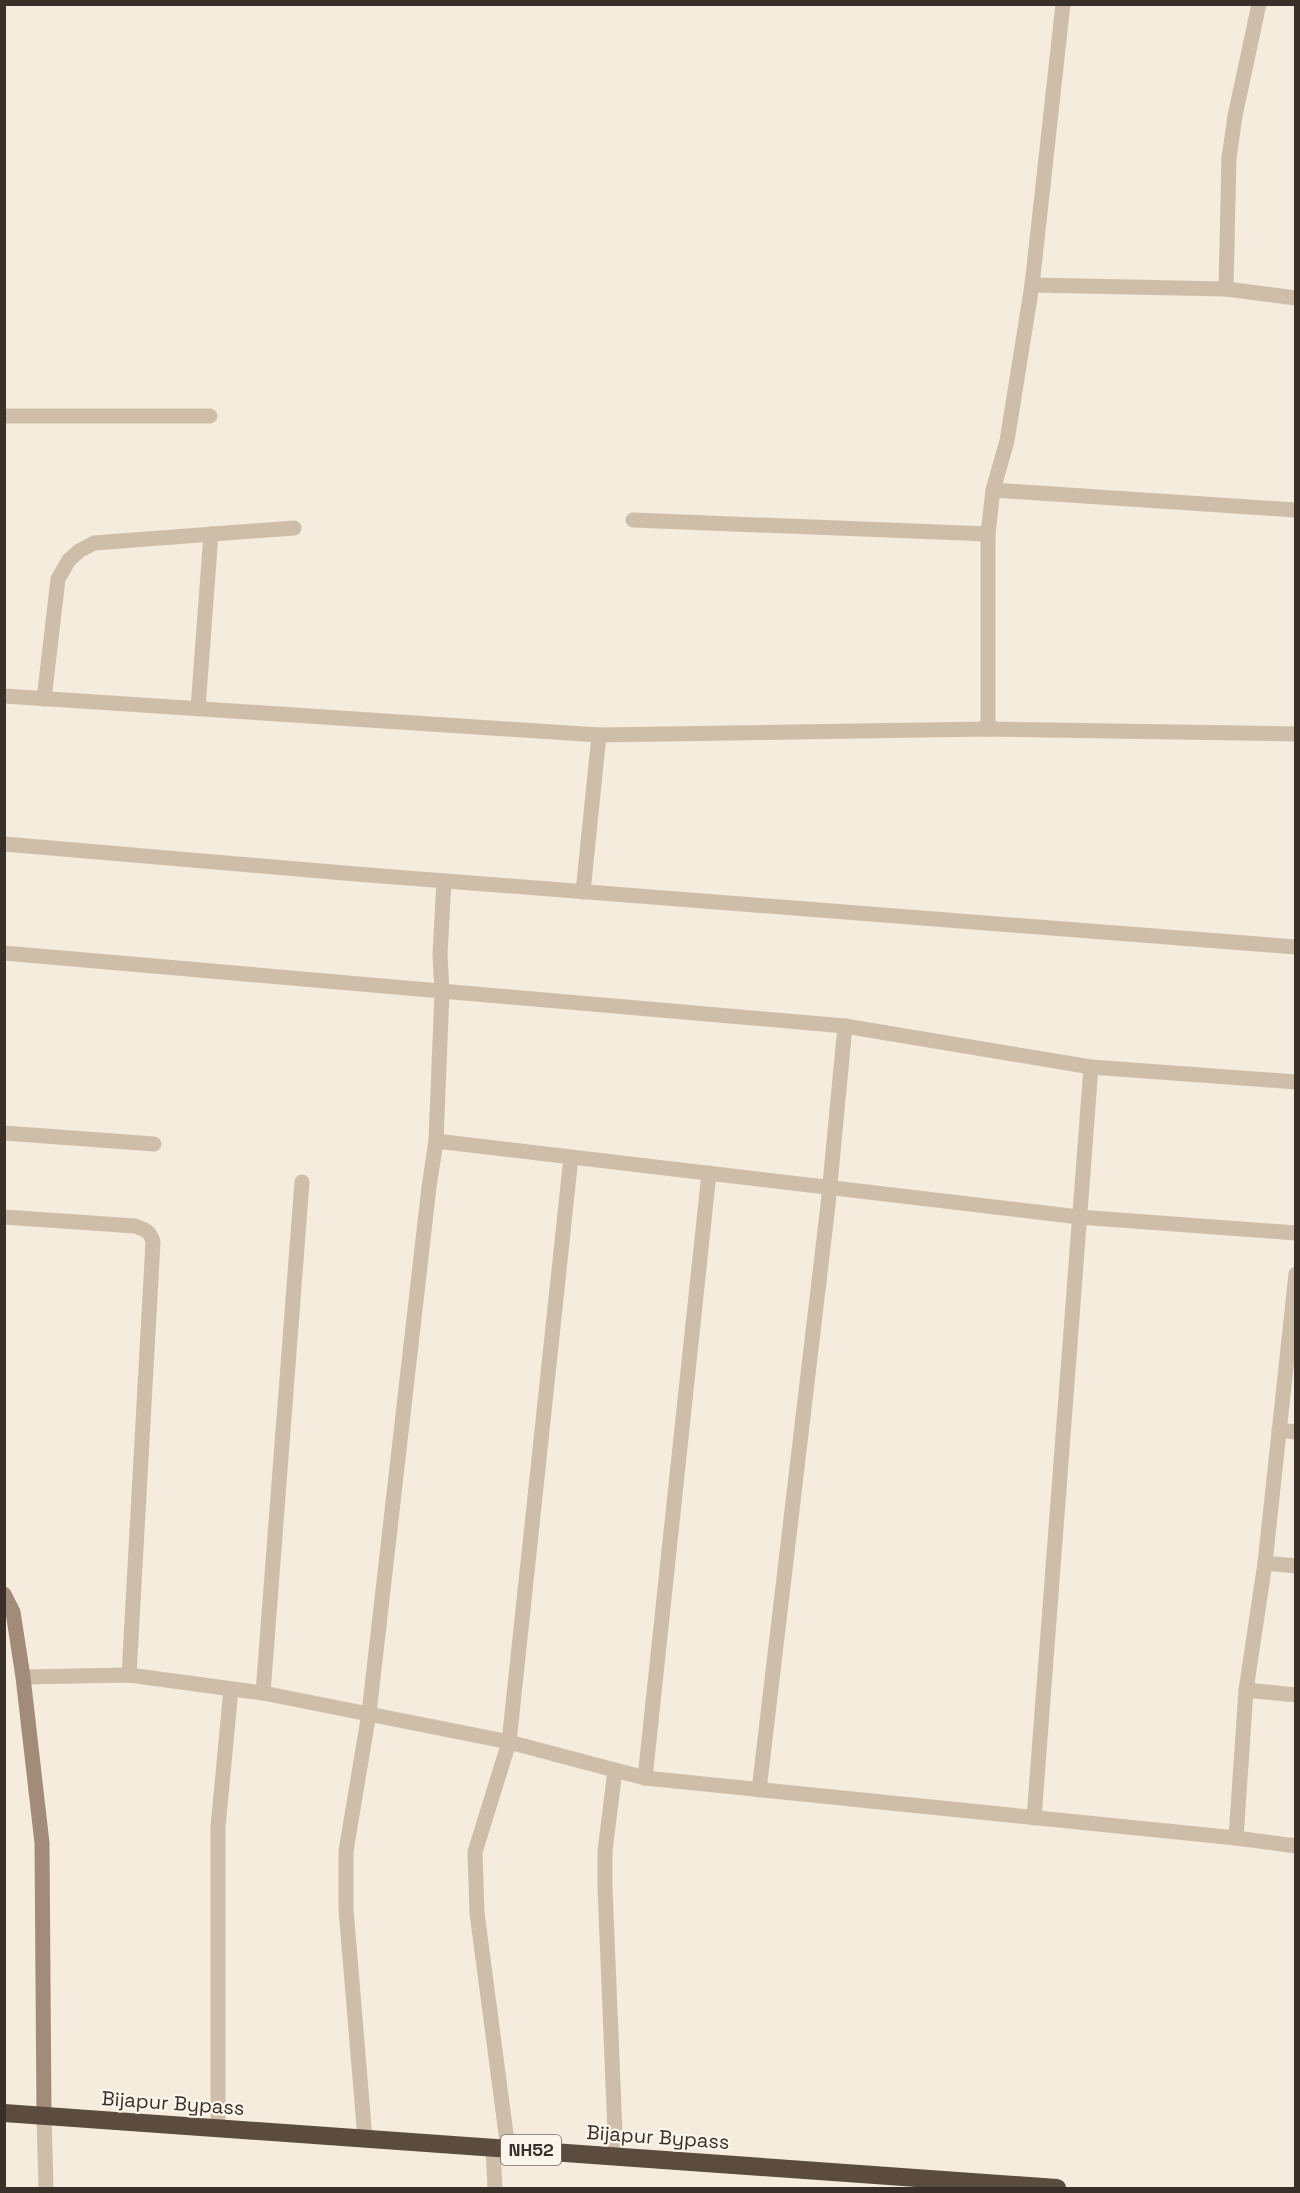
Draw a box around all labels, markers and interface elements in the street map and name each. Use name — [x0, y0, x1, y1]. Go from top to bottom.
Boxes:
street label: Bijapur Bypass — [101, 2085, 245, 2121]
street label: Bijapur Bypass — [586, 2119, 730, 2155]
road number: NH52 — [501, 2135, 561, 2165]

